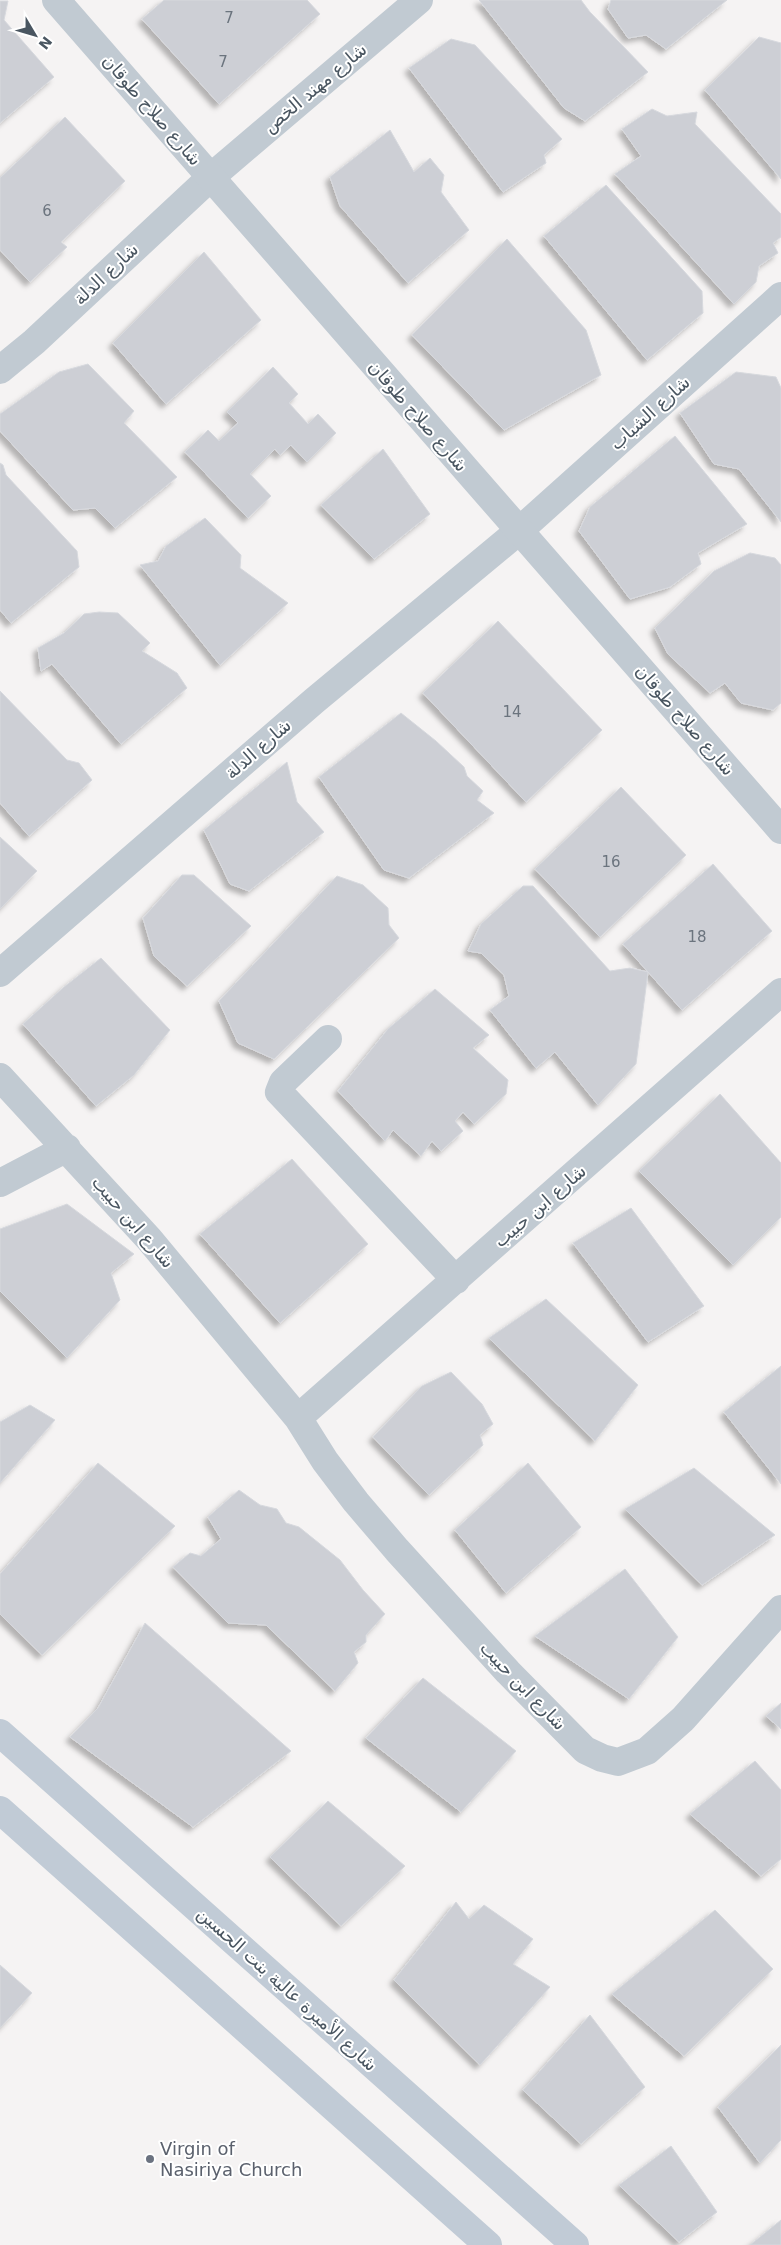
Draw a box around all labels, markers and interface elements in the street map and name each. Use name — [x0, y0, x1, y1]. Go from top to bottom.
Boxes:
house number: 7 — [224, 9, 234, 27]
north arrow — [10, 10, 60, 60]
text: N — [35, 33, 55, 53]
street label: شارع مهند الخص — [259, 38, 371, 138]
street label: شارع صلاح طوقان — [98, 50, 206, 170]
house number: 7 — [218, 53, 228, 71]
house number: 6 — [42, 202, 52, 220]
street label: شارع الدلة — [69, 238, 143, 310]
street label: شارع صلاح طوقان — [364, 356, 472, 476]
street label: شارع الشباب — [605, 371, 695, 455]
street label: شارع صلاح طوقان — [631, 660, 739, 780]
house number: 14 — [502, 703, 522, 721]
street label: شارع الدلة — [220, 714, 296, 784]
house number: 16 — [601, 853, 621, 871]
house number: 18 — [687, 928, 707, 946]
street label: شارع ابن حبيب — [489, 1160, 591, 1252]
street label: شارع ابن حبيب — [87, 1171, 179, 1273]
street label: شارع ابن حبيب — [475, 1637, 571, 1735]
street label: شارع الأميرة عالية بنت الحسين — [192, 1902, 382, 2076]
place label: Virgin of Nasiriya Church — [160, 2138, 302, 2180]
marker: Virgin of Nasiriya Church — [144, 2153, 156, 2165]

